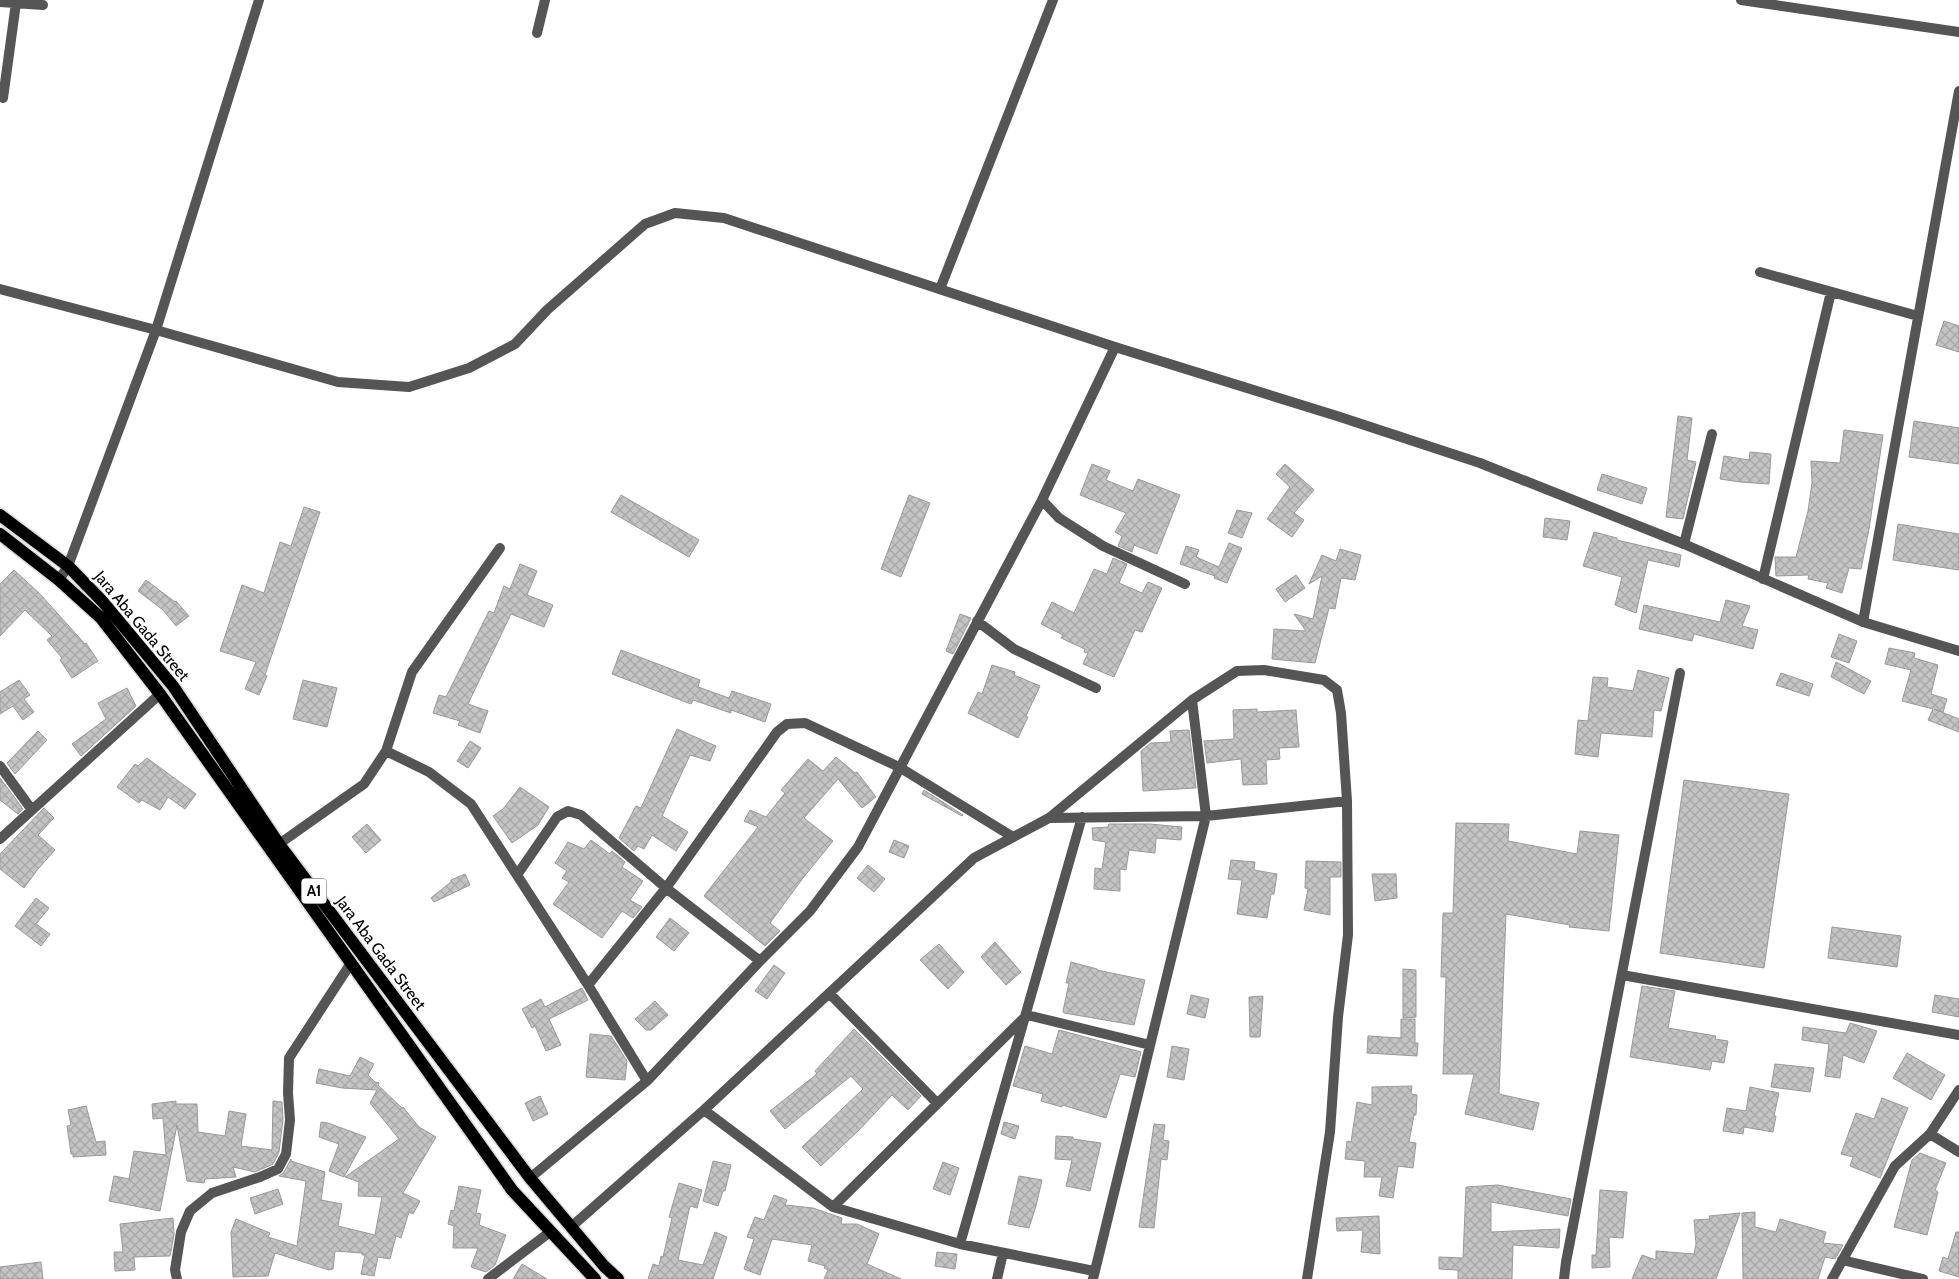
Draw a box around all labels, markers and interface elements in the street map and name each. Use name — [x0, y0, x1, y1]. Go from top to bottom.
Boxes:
street label: Jara Aba Gada Street — [90, 566, 194, 685]
road number: A1 — [302, 878, 326, 904]
street label: Jara Aba Gada Street — [331, 892, 430, 1014]

